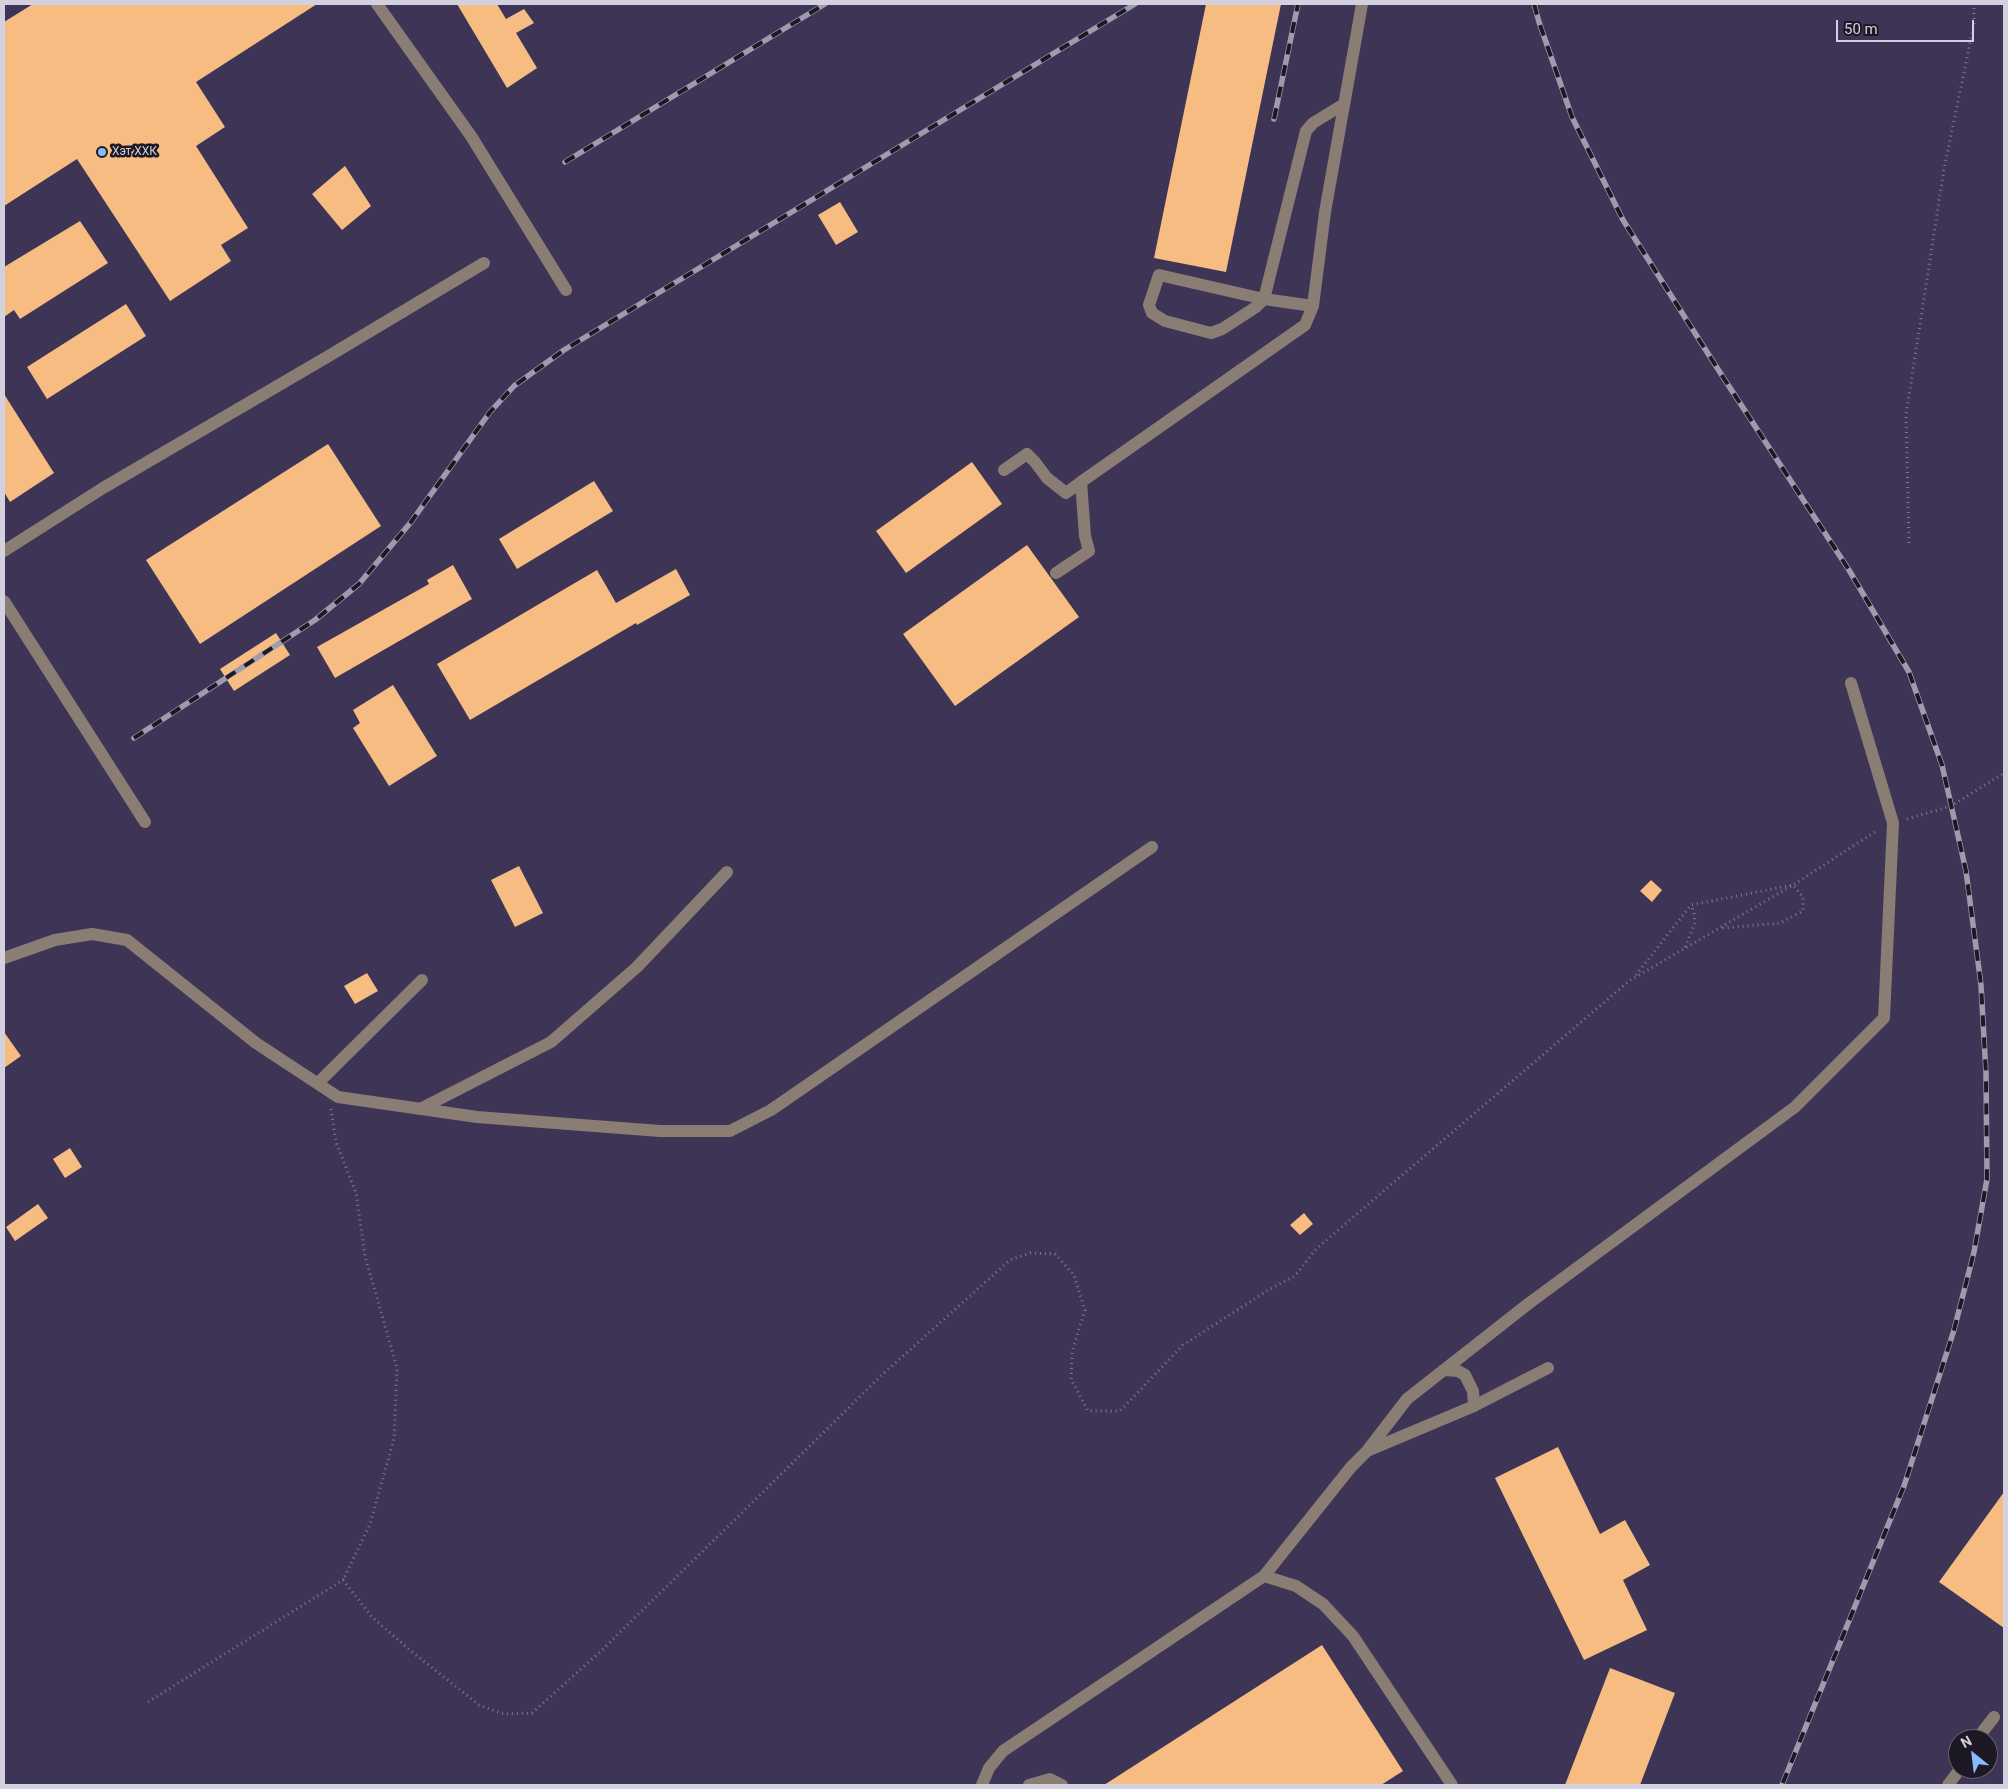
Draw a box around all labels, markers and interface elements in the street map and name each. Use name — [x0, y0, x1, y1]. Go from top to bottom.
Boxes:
scale bar — [1838, 10, 1976, 42]
text: 50 m — [1844, 20, 1878, 38]
place label: Хэт ХХК — [112, 145, 157, 159]
marker: Хэт ХХК — [96, 146, 108, 158]
north arrow — [1948, 1729, 1998, 1779]
text: N — [1958, 1732, 1974, 1751]

